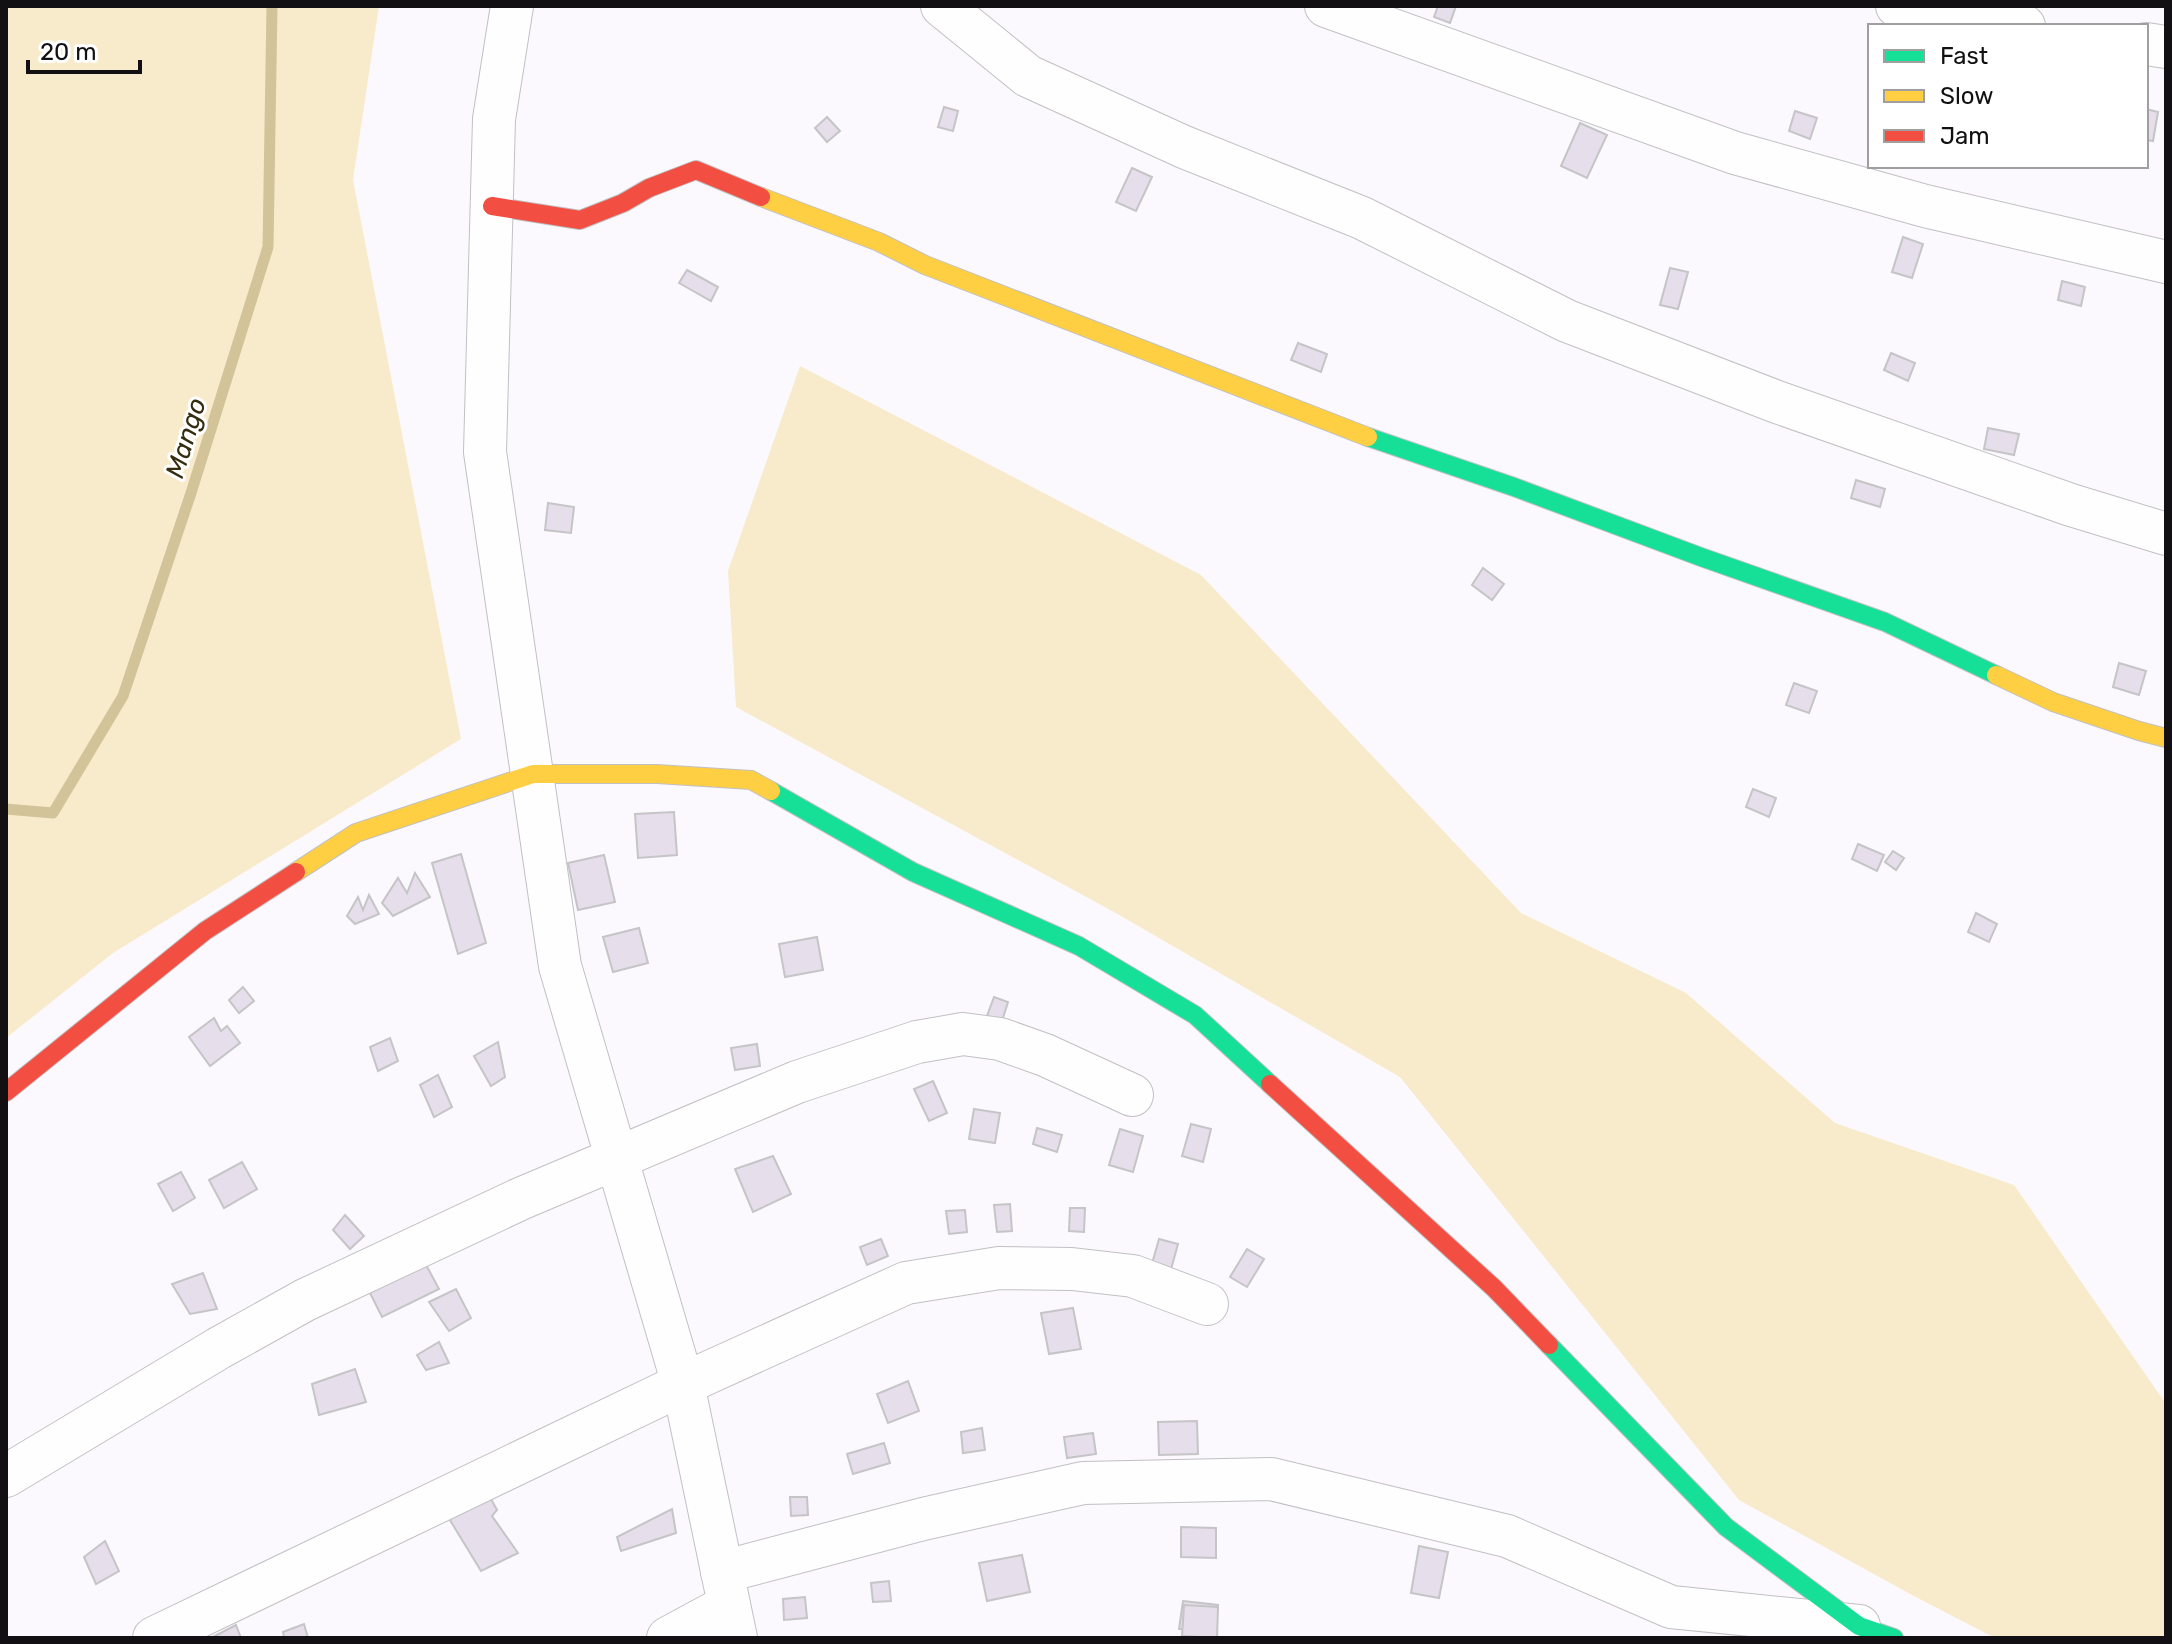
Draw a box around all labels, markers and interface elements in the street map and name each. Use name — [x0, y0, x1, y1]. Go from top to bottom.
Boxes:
scale bar — [28, 24, 140, 74]
legend — [1868, 24, 2148, 168]
text: 20 m — [40, 38, 97, 66]
text: Fast — [1940, 42, 1988, 70]
text: Slow — [1940, 82, 1993, 110]
text: Jam — [1940, 122, 1990, 150]
water label: Mango — [159, 394, 213, 482]

